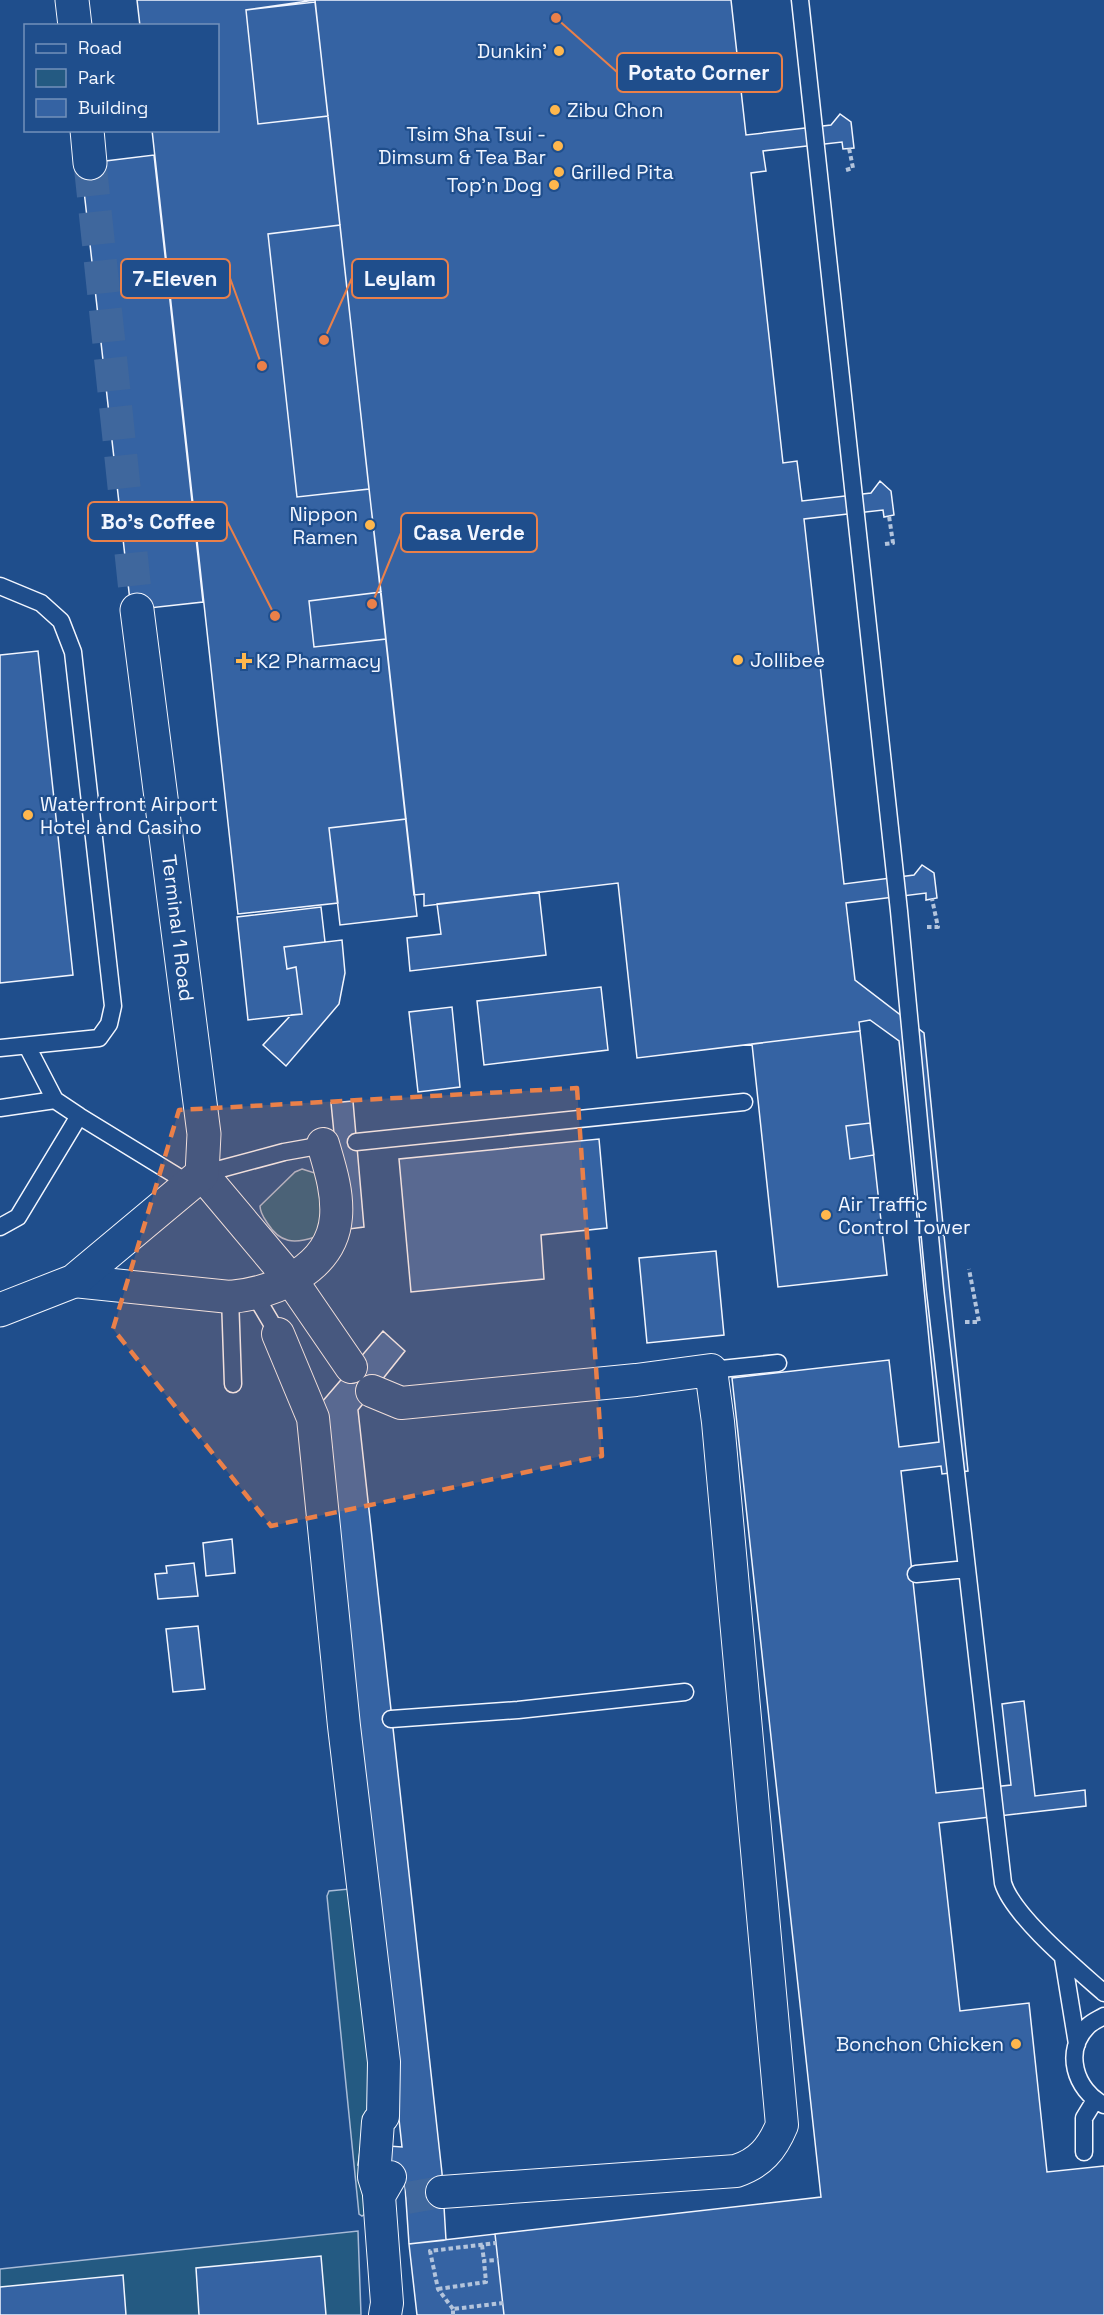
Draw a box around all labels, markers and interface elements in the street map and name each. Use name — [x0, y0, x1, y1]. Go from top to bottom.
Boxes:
legend — [24, 24, 219, 132]
text: Road — [78, 36, 122, 59]
place label: Dunkin' — [477, 38, 547, 64]
marker: Dunkin' — [552, 44, 566, 58]
callout: Potato Corner — [617, 53, 782, 92]
text: Potato Corner — [628, 59, 770, 86]
text: Park — [78, 66, 116, 89]
text: Building — [78, 96, 148, 119]
place label: Zibu Chon — [567, 97, 663, 123]
marker: Zibu Chon — [548, 103, 562, 117]
place label: Tsim Sha Tsui - Dimsum & Tea Bar — [378, 121, 546, 170]
marker: Tsim Sha Tsui - Dimsum & Tea Bar — [551, 139, 565, 153]
place label: Grilled Pita — [571, 159, 674, 185]
marker: Grilled Pita — [552, 165, 566, 179]
place label: Top'n Dog — [447, 172, 542, 198]
marker: Top'n Dog — [547, 178, 561, 192]
callout: 7-Eleven — [121, 259, 230, 298]
callout: Leylam — [352, 259, 448, 298]
text: 7-Eleven — [132, 265, 218, 292]
text: Leylam — [364, 265, 436, 292]
place label: Nippon Ramen — [289, 501, 358, 550]
callout: Bo’s Coffee — [88, 502, 227, 541]
text: Bo’s Coffee — [101, 508, 215, 535]
callout: Casa Verde — [401, 513, 537, 552]
marker: Nippon Ramen — [363, 518, 377, 532]
text: Casa Verde — [413, 519, 525, 546]
place label: Jollibee — [750, 647, 825, 673]
place label: K2 Pharmacy — [256, 648, 381, 674]
marker: Jollibee — [731, 653, 745, 667]
marker: K2 Pharmacy — [237, 654, 251, 668]
place label: Waterfront Airport Hotel and Casino — [40, 791, 218, 840]
marker: Waterfront Airport Hotel and Casino — [21, 808, 35, 822]
street label: Terminal 1 Road — [156, 853, 200, 1003]
place label: Air Traffic Control Tower — [838, 1191, 971, 1240]
marker: Air Traffic Control Tower — [819, 1208, 833, 1222]
place label: Bonchon Chicken — [836, 2031, 1004, 2057]
marker: Bonchon Chicken — [1009, 2037, 1023, 2051]

